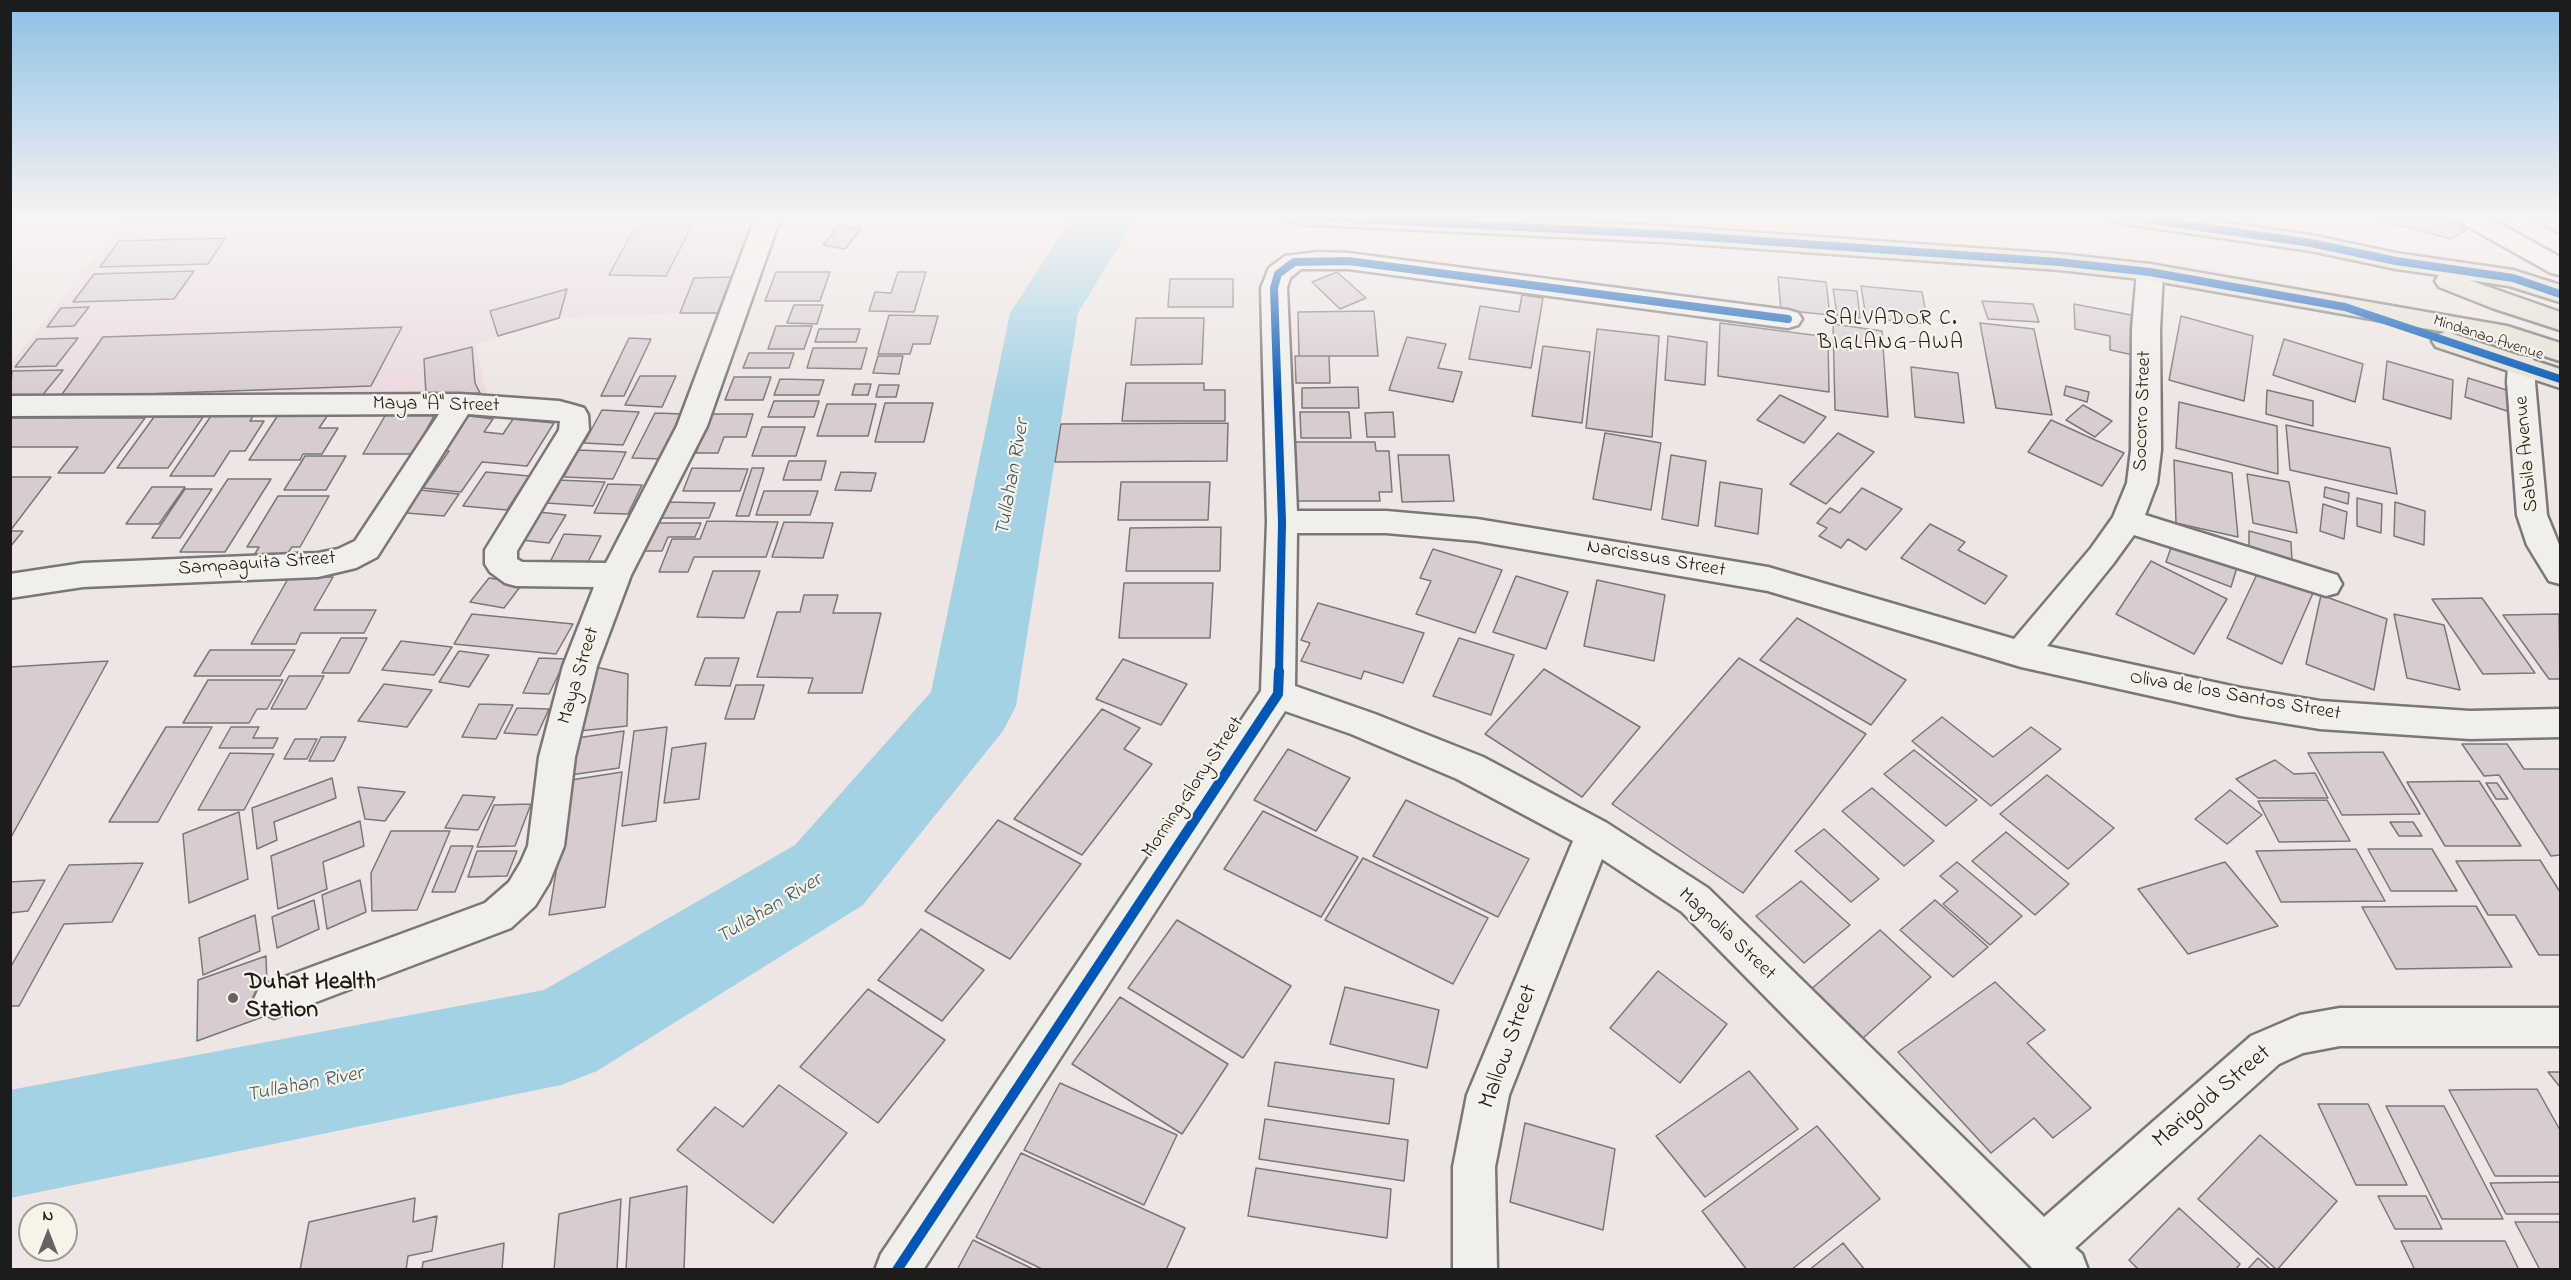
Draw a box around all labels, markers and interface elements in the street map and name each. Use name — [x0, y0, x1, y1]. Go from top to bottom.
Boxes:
district label: SALVADOR C. BIGLANG-AWA — [1818, 308, 1964, 358]
street label: Mindanao Avenue — [2430, 312, 2546, 366]
street label: Socorro Street — [2130, 350, 2158, 472]
street label: Maya "A" Street — [372, 393, 500, 419]
street label: Sabila Avenue — [2511, 395, 2545, 513]
water label: Tullahan River — [991, 418, 1037, 538]
street label: Narcissus Street — [1585, 536, 1727, 584]
street label: Sampaguita Street — [177, 548, 337, 582]
street label: Maya Street — [554, 625, 606, 727]
street label: Oliva de los Santos Street — [2128, 667, 2342, 727]
street label: Morning Glory Street — [1138, 713, 1250, 863]
water label: Tullahan River — [713, 869, 827, 951]
street label: Magnolia Street — [1672, 884, 1780, 986]
place label: Duhat Health Station — [245, 970, 376, 1026]
street label: Mallow Street — [1474, 981, 1546, 1113]
marker: Duhat Health Station — [226, 991, 240, 1005]
street label: Marigold Street — [2148, 1040, 2278, 1156]
water label: Tullahan River — [245, 1062, 365, 1110]
north arrow — [18, 1202, 78, 1262]
text: N — [43, 1204, 53, 1228]

